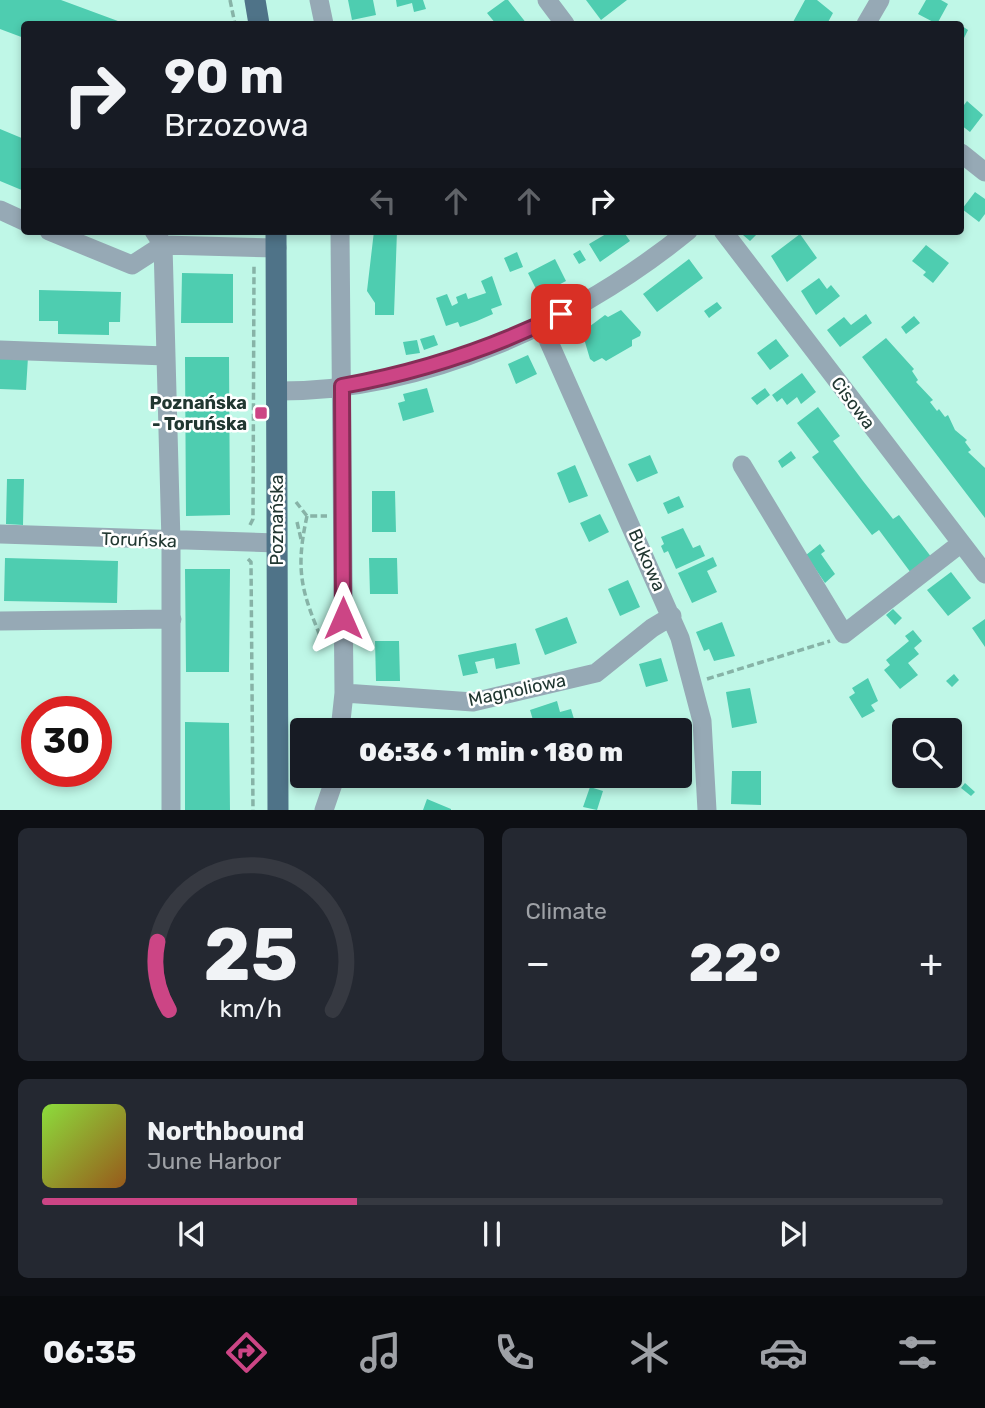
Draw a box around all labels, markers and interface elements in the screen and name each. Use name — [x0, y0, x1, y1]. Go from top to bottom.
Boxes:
text: 90 m — [164, 47, 284, 105]
icon: right — [49, 49, 140, 140]
text: Brzozowa — [164, 106, 309, 144]
icon: left — [364, 182, 402, 220]
icon: ahead — [437, 182, 475, 220]
icon: ahead — [510, 182, 548, 220]
icon: right — [583, 182, 621, 220]
pin — [531, 284, 591, 344]
icon: arrive — [542, 295, 580, 333]
street label: Cisowa — [826, 373, 880, 433]
place label: Poznańska - Toruńska — [149, 392, 247, 435]
marker: Poznańska - Toruńska — [253, 405, 269, 421]
street label: Poznańska — [266, 475, 288, 565]
street label: Bukowa — [624, 525, 670, 595]
street label: Toruńska — [101, 528, 177, 552]
position arrow — [306, 581, 380, 655]
street label: Magnoliowa — [466, 669, 568, 711]
speed limit sign: 30 — [21, 696, 112, 787]
map controls — [892, 718, 962, 788]
button: search — [892, 718, 962, 788]
text: 06:36 · 1 min · 180 m — [359, 737, 623, 768]
text: Climate — [526, 897, 607, 925]
text: 25 — [204, 913, 298, 999]
text: 22° — [689, 932, 781, 994]
text: − — [526, 940, 550, 986]
text: + — [919, 940, 943, 986]
text: km/h — [220, 994, 282, 1023]
text: Northbound — [147, 1116, 305, 1147]
text: June Harbor — [147, 1147, 281, 1175]
icon: previous — [173, 1215, 211, 1253]
icon: pause — [473, 1215, 511, 1253]
icon: next — [774, 1215, 812, 1253]
icon: directions — [222, 1328, 271, 1377]
icon: music — [356, 1328, 405, 1377]
icon: phone — [490, 1328, 539, 1377]
icon: climate — [625, 1328, 674, 1377]
icon: car — [759, 1328, 808, 1377]
icon: filters — [893, 1328, 942, 1377]
text: 06:35 — [43, 1333, 136, 1371]

